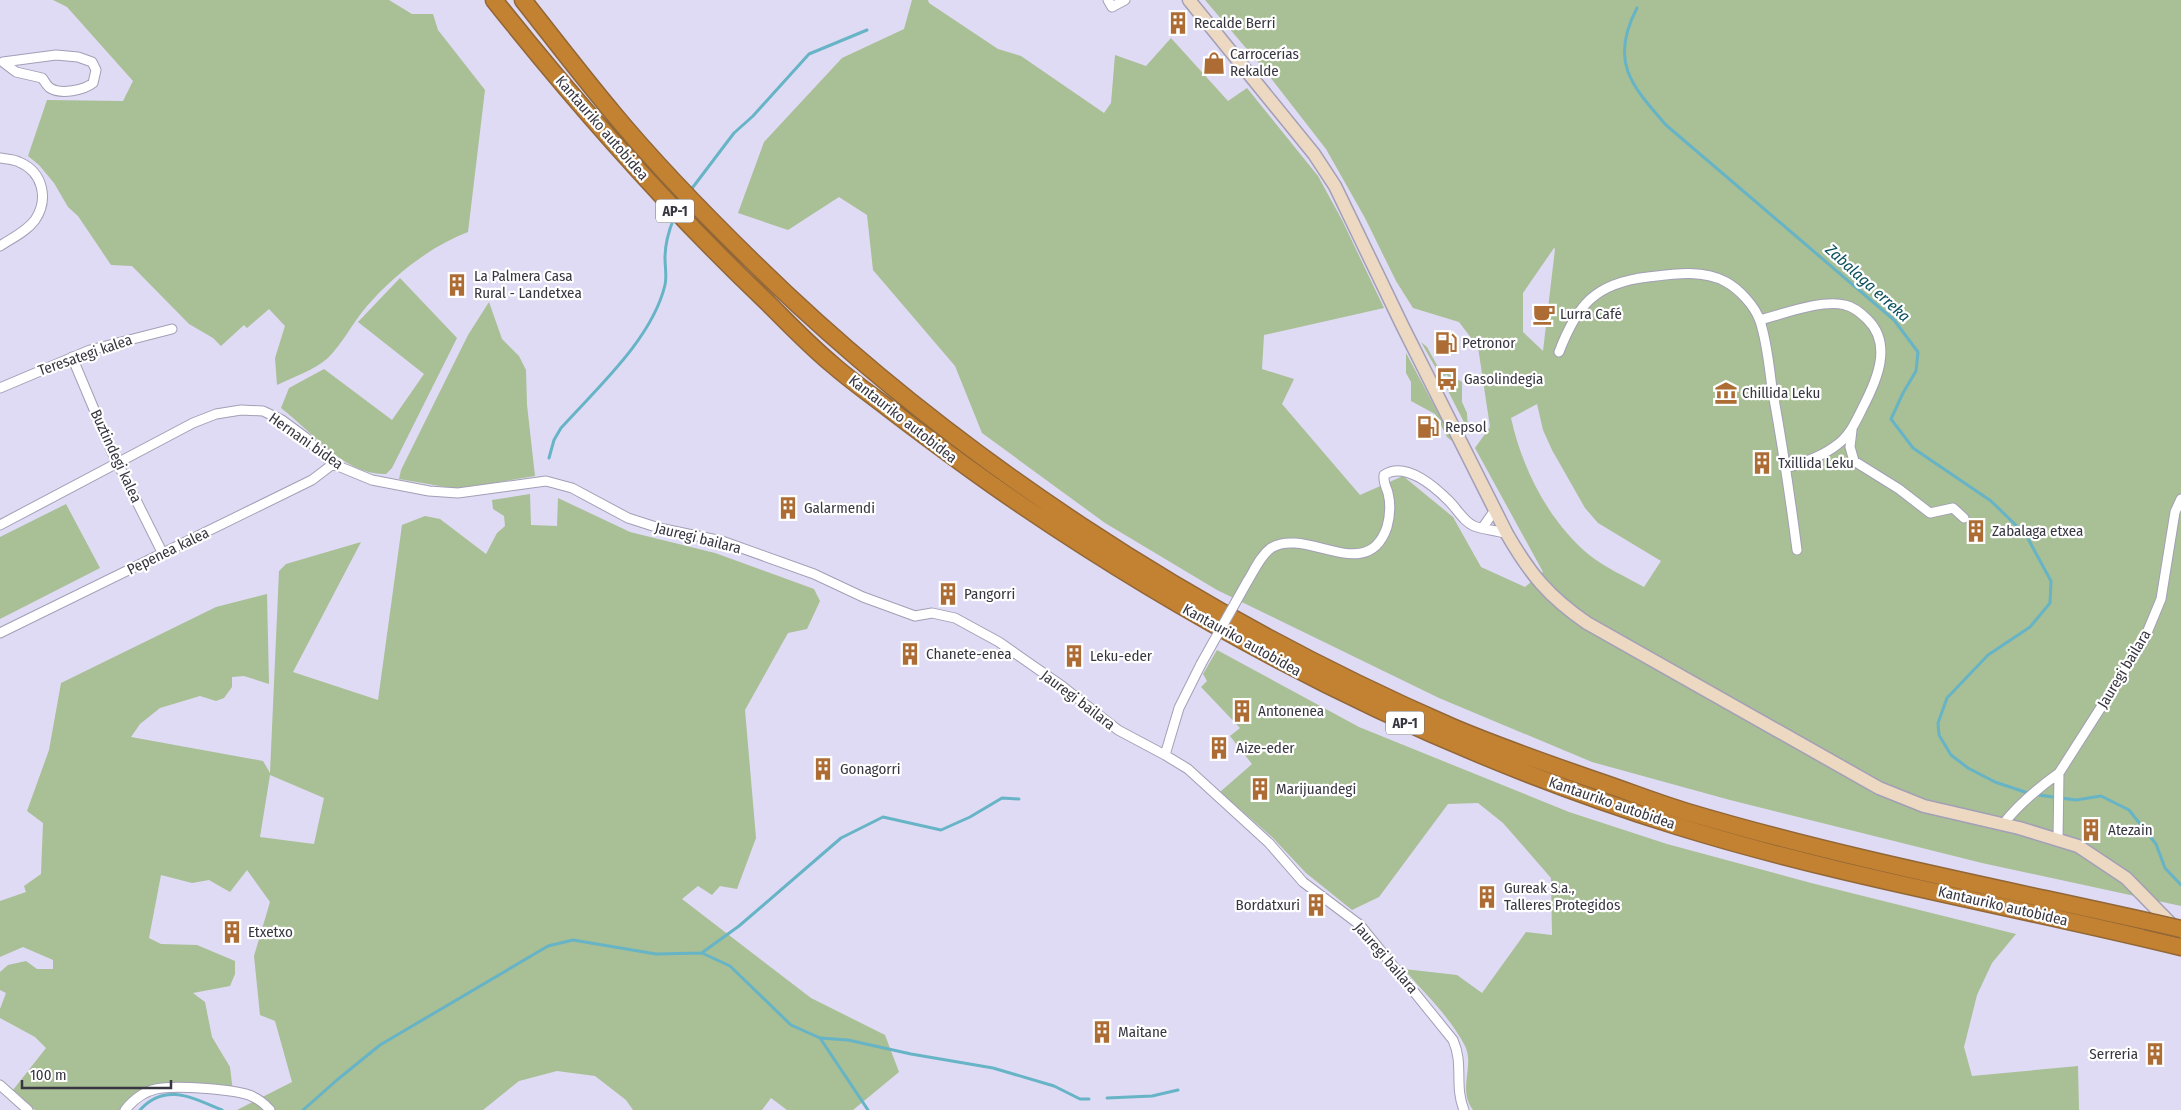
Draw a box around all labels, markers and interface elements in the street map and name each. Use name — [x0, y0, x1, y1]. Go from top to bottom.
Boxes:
building icon: Recalde Berri — [1165, 10, 1191, 36]
place label: Recalde Berri — [1194, 14, 1276, 32]
place label: Carrocerías Rekalde — [1230, 45, 1299, 80]
shop icon: Carrocerías Rekalde — [1201, 50, 1227, 76]
street label: Kantauriko autobidea — [552, 72, 652, 184]
road number: AP-1 — [656, 200, 694, 222]
water label: Zabalaga erreka — [1821, 240, 1914, 326]
place label: La Palmera Casa Rural - Landetxea — [474, 267, 582, 302]
building icon: La Palmera Casa Rural - Landetxea — [444, 272, 470, 298]
cafe icon: Lurra Café — [1531, 301, 1557, 327]
place label: Lurra Café — [1560, 305, 1622, 323]
street label: Teresategi kalea — [36, 330, 134, 380]
fuel station icon: Petronor — [1433, 330, 1459, 356]
place label: Petronor — [1462, 334, 1516, 352]
bus stop icon: Gasolindegia — [1434, 366, 1460, 392]
place label: Gasolindegia — [1464, 370, 1543, 388]
street label: Kantauriko autobidea — [845, 371, 961, 467]
museum icon: Chillida Leku — [1713, 380, 1739, 406]
place label: Chillida Leku — [1742, 384, 1820, 402]
street label: Buztindegi kalea — [87, 406, 145, 506]
street label: Hernani bidea — [265, 409, 347, 473]
fuel station icon: Repsol — [1415, 414, 1441, 440]
place label: Repsol — [1445, 418, 1487, 436]
building icon: Txillida Leku — [1749, 450, 1775, 476]
place label: Txillida Leku — [1778, 454, 1854, 472]
building icon: Galarmendi — [775, 495, 801, 521]
place label: Galarmendi — [804, 499, 875, 517]
building icon: Zabalaga etxea — [1963, 518, 1989, 544]
street label: Jauregi bailara — [653, 519, 743, 557]
place label: Zabalaga etxea — [1992, 522, 2083, 540]
street label: Pepenea kalea — [124, 523, 212, 579]
building icon: Pangorri — [935, 581, 961, 607]
place label: Pangorri — [964, 585, 1015, 603]
street label: Kantauriko autobidea — [1180, 600, 1304, 680]
street label: Jauregi bailara — [2094, 627, 2154, 711]
building icon: Chanete-enea — [897, 641, 923, 667]
building icon: Leku-eder — [1061, 643, 1087, 669]
place label: Chanete-enea — [926, 645, 1012, 663]
place label: Leku-eder — [1090, 647, 1153, 665]
street label: Jauregi bailara — [1037, 666, 1119, 734]
building icon: Antonenea — [1229, 698, 1255, 724]
place label: Antonenea — [1258, 702, 1324, 720]
road number: AP-1 — [1386, 711, 1424, 734]
building icon: Aize-eder — [1206, 735, 1232, 761]
place label: Aize-eder — [1236, 739, 1295, 757]
building icon: Gonagorri — [810, 756, 836, 782]
place label: Gonagorri — [840, 760, 901, 778]
street label: Kantauriko autobidea — [1546, 773, 1678, 833]
building icon: Marijuandegi — [1247, 776, 1273, 802]
place label: Marijuandegi — [1276, 780, 1356, 798]
building icon: Atezain — [2078, 817, 2104, 843]
place label: Atezain — [2108, 821, 2153, 839]
place label: Gureak S.a., Talleres Protegidos — [1504, 879, 1620, 914]
street label: Kantauriko autobidea — [1936, 882, 2070, 930]
building icon: Gureak S.a., Talleres Protegidos — [1474, 884, 1500, 910]
building icon: Bordatxuri — [1303, 892, 1329, 918]
place label: Bordatxuri — [1235, 896, 1300, 914]
building icon: Etxetxo — [219, 919, 245, 945]
street label: Jauregi bailara — [1350, 919, 1422, 997]
place label: Etxetxo — [248, 923, 293, 941]
building icon: Maitane — [1089, 1019, 1115, 1045]
place label: Maitane — [1118, 1023, 1167, 1041]
building icon: Serreria — [2142, 1041, 2168, 1067]
place label: Serreria — [2089, 1045, 2138, 1063]
scale bar — [22, 1058, 171, 1090]
text: 100 m — [30, 1066, 67, 1084]

